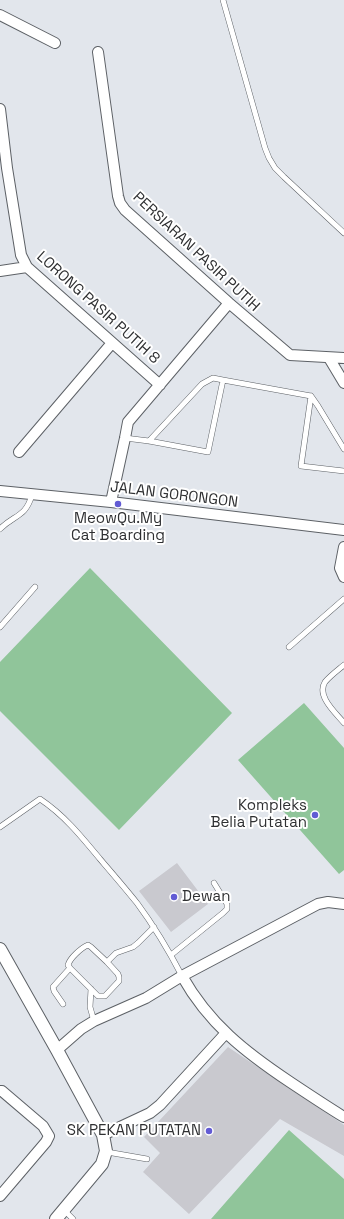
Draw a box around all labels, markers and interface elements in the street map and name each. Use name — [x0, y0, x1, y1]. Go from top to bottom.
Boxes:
street label: PERSIARAN PASIR PUTIH — [129, 188, 263, 316]
street label: LORONG PASIR PUTIH 8 — [33, 248, 163, 368]
street label: JALAN GORONGON — [109, 478, 239, 512]
marker: MeowQu.My Cat Boarding — [113, 499, 123, 509]
place label: MeowQu.My Cat Boarding — [71, 510, 165, 545]
place label: Kompleks Belia Putatan — [210, 797, 307, 832]
marker: Kompleks Belia Putatan — [310, 810, 320, 820]
place label: Dewan — [182, 888, 230, 906]
marker: Dewan — [169, 892, 179, 902]
place label: SK PEKAN PUTATAN — [67, 1122, 201, 1140]
marker: SK PEKAN PUTATAN — [204, 1126, 214, 1136]

